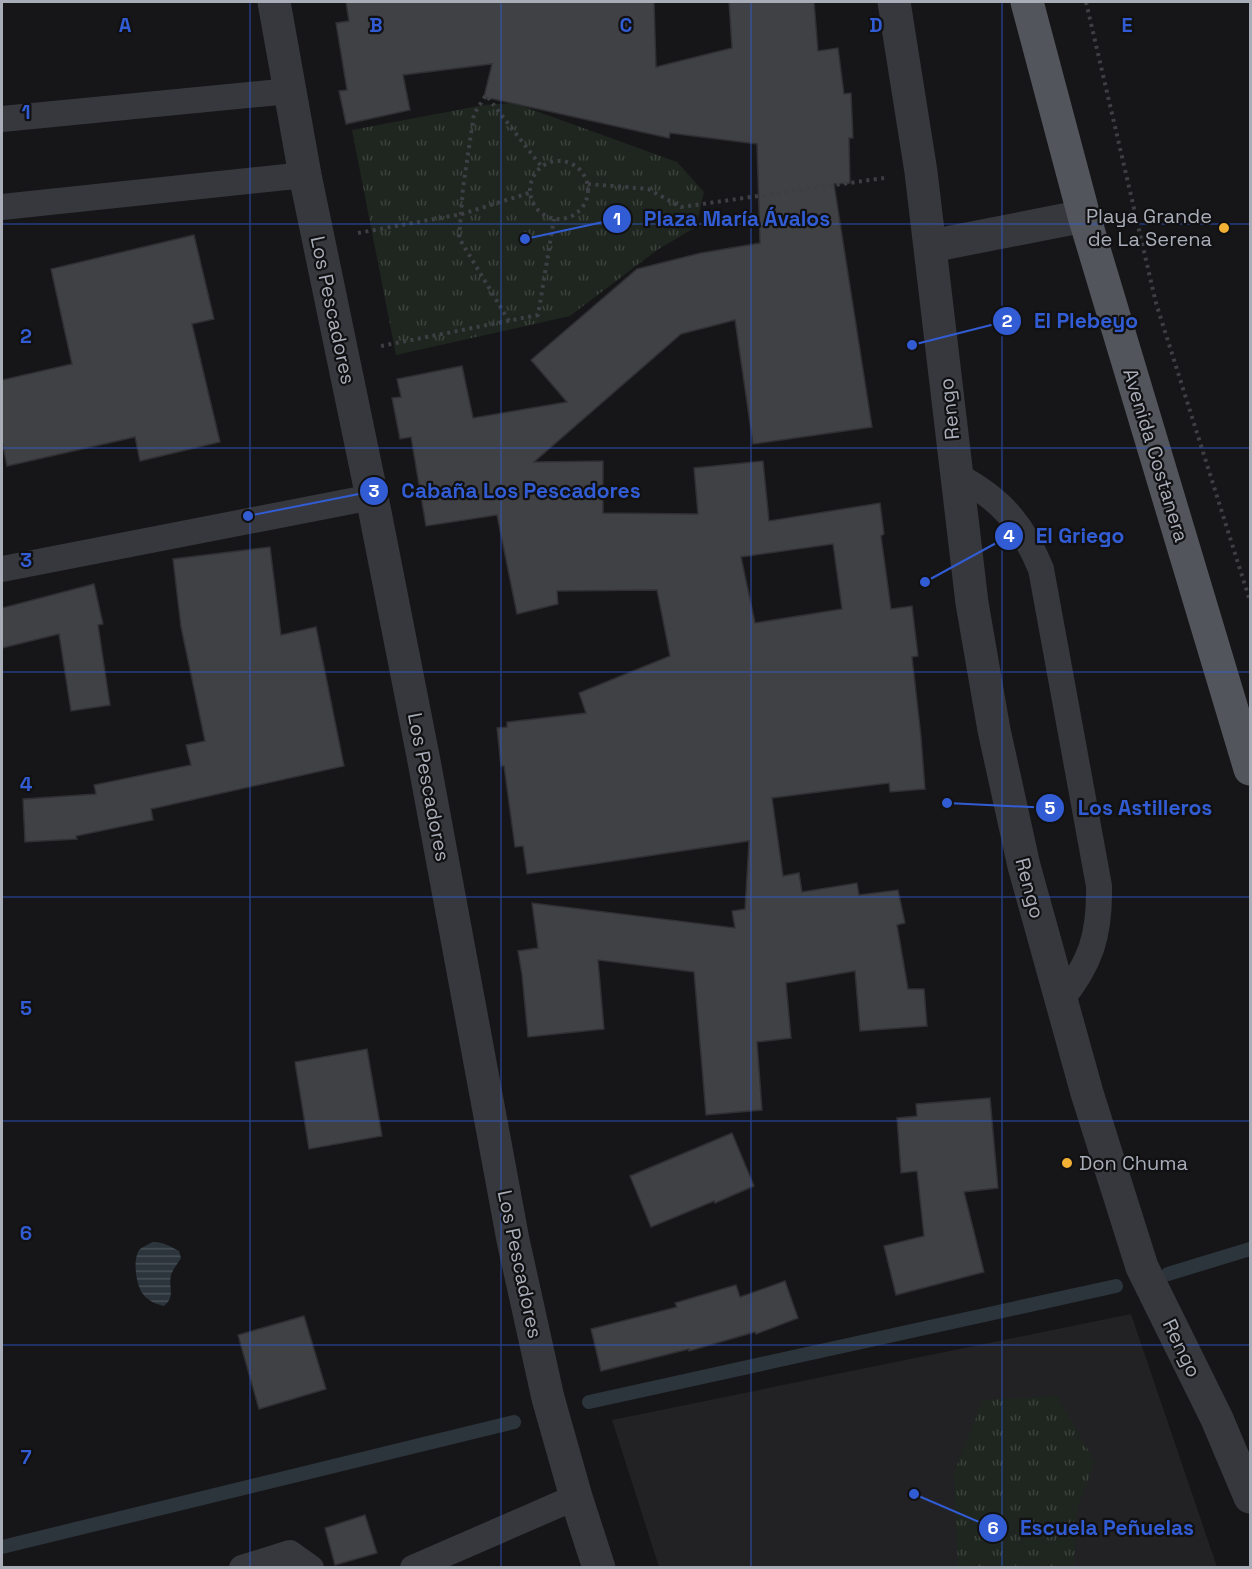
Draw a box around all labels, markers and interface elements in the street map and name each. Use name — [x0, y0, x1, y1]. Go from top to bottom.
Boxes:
text: A — [119, 12, 132, 38]
text: B — [369, 12, 383, 38]
text: C — [620, 12, 633, 38]
text: D — [869, 12, 883, 38]
text: E — [1121, 12, 1133, 38]
text: 1 — [21, 99, 31, 125]
callout: Plaza María Ávalos — [602, 200, 843, 239]
place label: Playa Grande de La Serena — [1086, 203, 1212, 252]
text: Plaza María Ávalos — [644, 205, 830, 232]
text: 1 — [613, 207, 621, 230]
marker: Playa Grande de La Serena — [1217, 221, 1231, 235]
street label: Los Pescadores — [305, 233, 361, 387]
callout: El Plebeyo — [992, 301, 1150, 340]
text: El Plebeyo — [1034, 307, 1138, 334]
text: 2 — [1002, 309, 1013, 332]
text: 2 — [20, 323, 32, 349]
street label: Avenida Costanera — [1117, 365, 1195, 545]
street label: Rengo — [933, 377, 965, 441]
callout: Cabaña Los Pescadores — [359, 471, 652, 510]
text: Cabaña Los Pescadores — [401, 477, 641, 504]
text: 3 — [369, 479, 380, 502]
callout: El Griego — [994, 516, 1136, 555]
text: El Griego — [1036, 522, 1124, 549]
text: 4 — [1003, 524, 1015, 547]
text: 3 — [20, 547, 32, 573]
street label: Los Pescadores — [402, 710, 456, 864]
text: 4 — [20, 771, 33, 797]
callout: Los Astilleros — [1035, 789, 1224, 828]
text: Los Astilleros — [1078, 794, 1212, 821]
text: 5 — [1045, 796, 1056, 819]
street label: Rengo — [1009, 855, 1051, 921]
text: 5 — [20, 995, 32, 1021]
place label: Don Chuma — [1079, 1150, 1188, 1176]
marker: Don Chuma — [1060, 1156, 1074, 1170]
street label: Los Pescadores — [492, 1187, 548, 1341]
text: 6 — [20, 1220, 32, 1246]
street label: Rengo — [1157, 1314, 1207, 1382]
text: 7 — [20, 1444, 32, 1470]
callout: Escuela Peñuelas — [978, 1508, 1206, 1547]
text: Escuela Peñuelas — [1020, 1514, 1194, 1541]
text: 6 — [987, 1516, 999, 1539]

